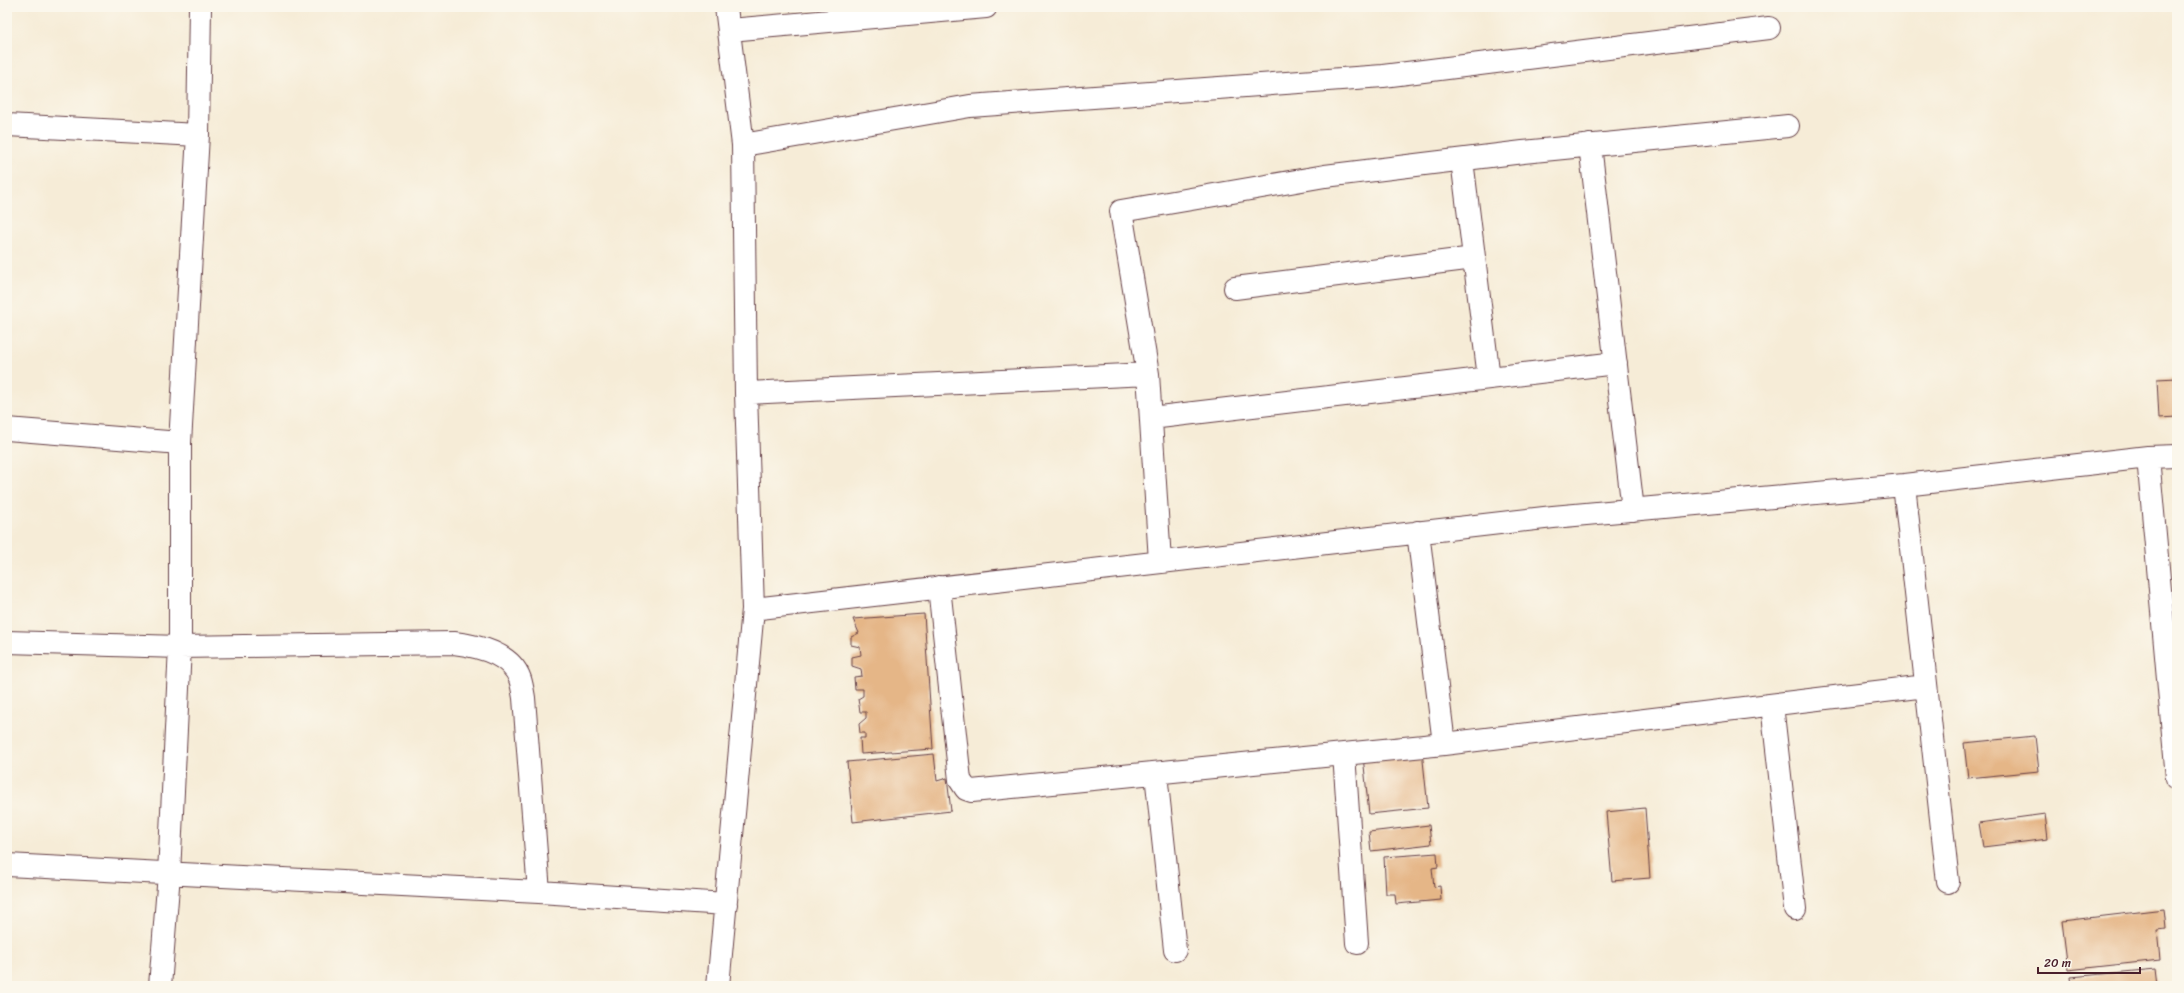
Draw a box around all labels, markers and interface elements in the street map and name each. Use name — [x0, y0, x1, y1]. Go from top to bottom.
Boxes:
scale bar — [2038, 949, 2140, 975]
text: 20 m — [2044, 952, 2071, 974]

